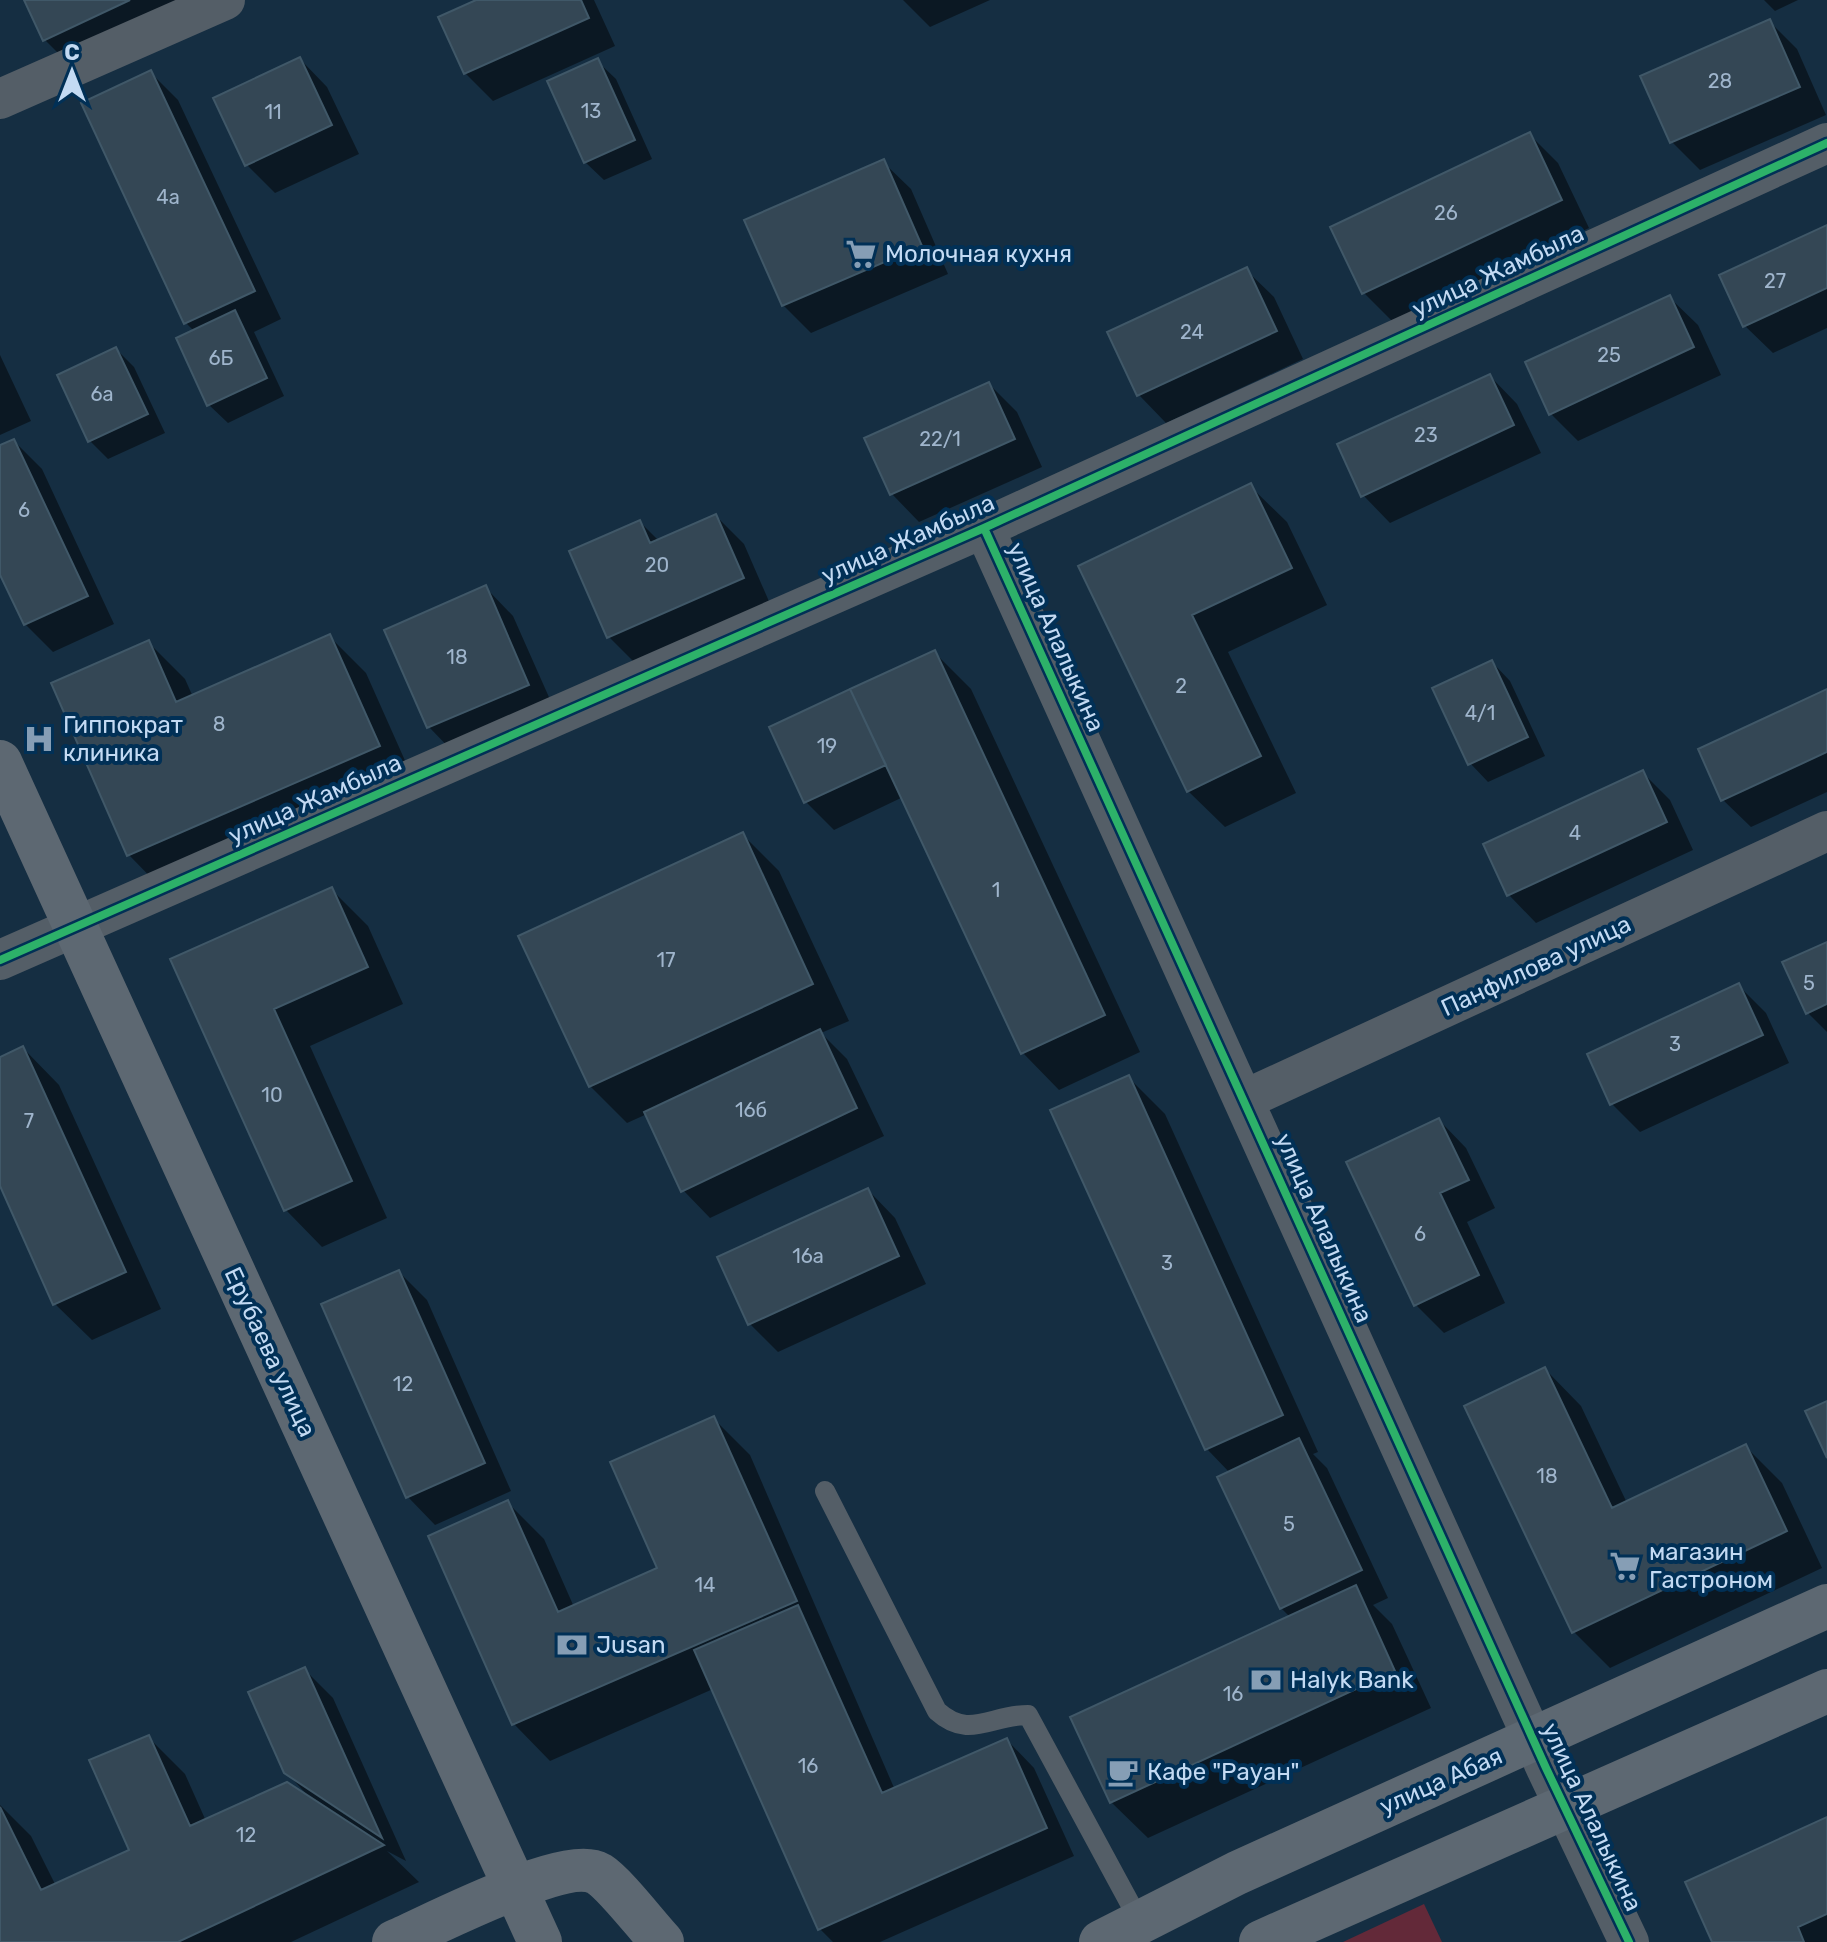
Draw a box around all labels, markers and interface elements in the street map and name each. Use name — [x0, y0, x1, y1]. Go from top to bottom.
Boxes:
north arrow — [32, 32, 112, 112]
text: С — [64, 39, 80, 66]
house number: 28 — [1708, 69, 1732, 93]
house number: 13 — [581, 99, 601, 123]
house number: 11 — [264, 100, 282, 124]
house number: 4а — [156, 185, 180, 209]
house number: 26 — [1434, 201, 1458, 225]
street label: улица Жамбыла — [1408, 219, 1588, 323]
supermarket icon: Молочная кухня — [844, 237, 878, 271]
place label: Молочная кухня — [885, 240, 1072, 268]
house number: 27 — [1764, 269, 1786, 293]
house number: 24 — [1180, 320, 1204, 344]
house number: 25 — [1597, 343, 1621, 367]
house number: 6Б — [209, 346, 234, 370]
house number: 6а — [90, 382, 114, 406]
house number: 23 — [1414, 423, 1438, 447]
house number: 22/1 — [919, 427, 961, 451]
street label: улица Жамбыла — [817, 488, 999, 590]
house number: 6 — [18, 498, 30, 522]
street label: улица Алалыкина — [1002, 538, 1110, 736]
house number: 20 — [645, 553, 669, 577]
house number: 18 — [446, 645, 468, 669]
house number: 2 — [1175, 674, 1187, 698]
house number: 4/1 — [1465, 701, 1495, 725]
place label: Гиппократ клиника — [63, 711, 183, 767]
house number: 8 — [213, 712, 225, 736]
hospital icon: Гиппократ клиника — [22, 722, 56, 756]
house number: 19 — [817, 734, 837, 758]
street label: улица Жамбыла — [224, 748, 406, 850]
house number: 4 — [1569, 821, 1581, 845]
house number: 1 — [992, 878, 1000, 902]
street label: Панфилова улица — [1437, 910, 1635, 1022]
house number: 17 — [657, 948, 675, 972]
house number: 5 — [1803, 971, 1815, 995]
house number: 3 — [1669, 1032, 1681, 1056]
house number: 10 — [261, 1083, 283, 1107]
house number: 16б — [735, 1098, 767, 1122]
house number: 7 — [24, 1109, 34, 1133]
street label: улица Алалыкина — [1270, 1129, 1378, 1327]
house number: 6 — [1414, 1222, 1426, 1246]
house number: 16а — [792, 1244, 824, 1268]
house number: 3 — [1161, 1251, 1173, 1275]
street label: Ерубаева улица — [218, 1263, 322, 1441]
house number: 12 — [393, 1372, 413, 1396]
house number: 18 — [1536, 1464, 1558, 1488]
house number: 5 — [1283, 1512, 1295, 1536]
place label: магазин Гастроном — [1649, 1538, 1773, 1594]
supermarket icon: магазин Гастроном — [1608, 1549, 1642, 1583]
house number: 14 — [695, 1573, 715, 1597]
bank icon: Jusan — [555, 1628, 589, 1662]
place label: Jusan — [596, 1631, 666, 1659]
bank icon: Halyk Bank — [1249, 1663, 1283, 1697]
place label: Halyk Bank — [1290, 1666, 1414, 1694]
house number: 16 — [1223, 1682, 1243, 1706]
street label: улица Алалыкина — [1536, 1718, 1648, 1916]
street label: улица Абая — [1375, 1742, 1507, 1820]
house number: 16 — [798, 1754, 818, 1778]
cafe icon: Кафе "Рауан" — [1106, 1755, 1140, 1789]
place label: Кафе "Рауан" — [1147, 1758, 1300, 1786]
house number: 12 — [236, 1823, 256, 1847]

